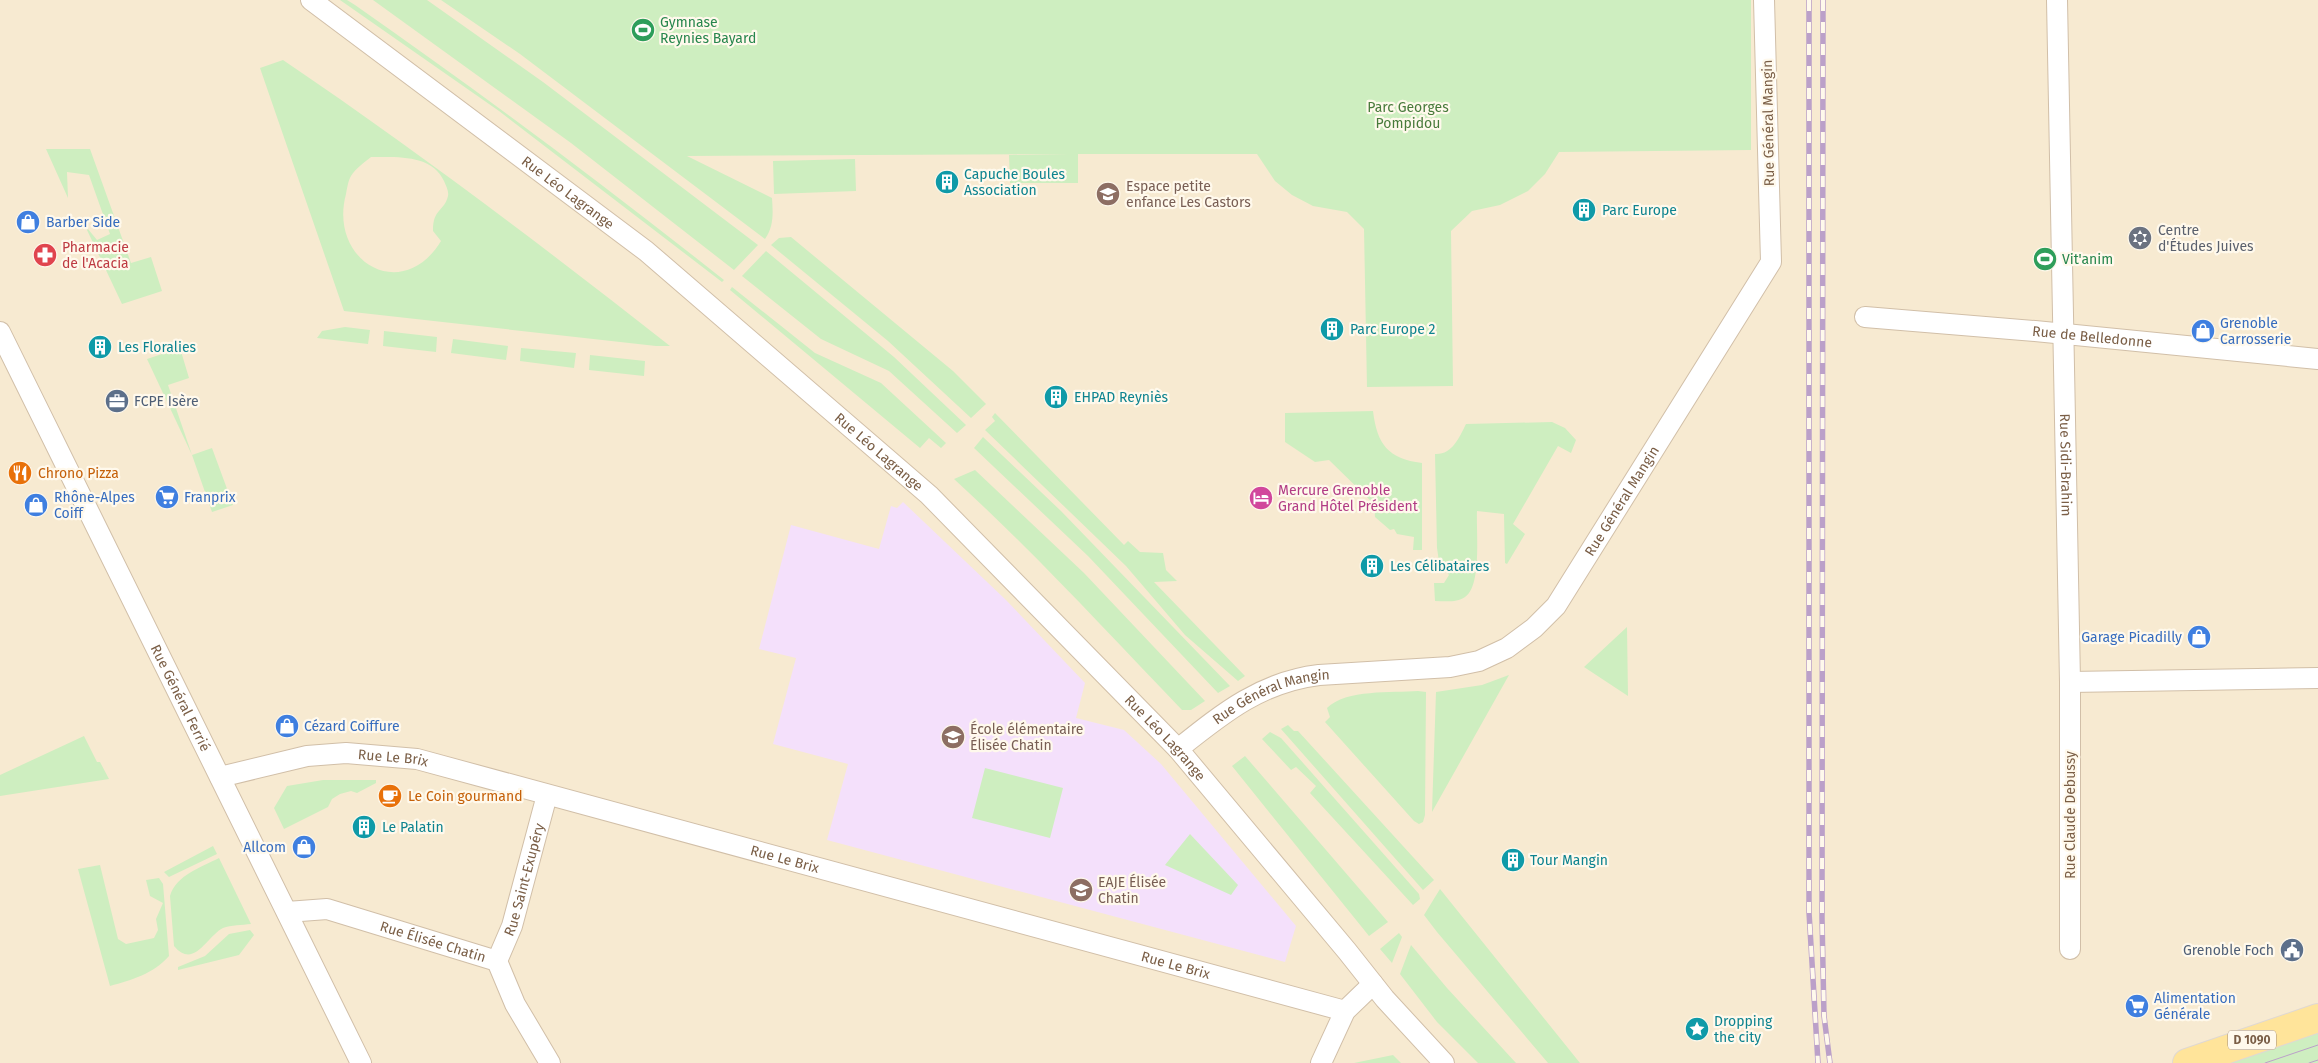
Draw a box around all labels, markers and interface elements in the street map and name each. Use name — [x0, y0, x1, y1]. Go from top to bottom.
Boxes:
place label: Gymnase Reynies Bayard — [660, 14, 756, 47]
sports icon: Gymnase Reynies Bayard — [630, 17, 656, 43]
street label: Rue Général Mangin — [1759, 60, 1778, 186]
park label: Parc Georges Pompidou — [1367, 99, 1449, 132]
street label: Rue Léo Lagrange — [518, 153, 617, 233]
place label: Capuche Boules Association — [964, 166, 1066, 199]
building icon: Capuche Boules Association — [934, 169, 960, 195]
place label: Espace petite enfance Les Castors — [1126, 178, 1251, 211]
school or university icon: Espace petite enfance Les Castors — [1095, 181, 1121, 207]
building icon: Parc Europe — [1571, 197, 1597, 223]
place label: Parc Europe — [1602, 202, 1677, 219]
shop icon: Barber Side — [15, 209, 41, 235]
place label: Barber Side — [46, 214, 120, 231]
place label: Centre d'Études Juives — [2158, 222, 2254, 255]
synagogue icon: Centre d'Études Juives — [2127, 225, 2153, 251]
place label: Pharmacie de l'Acacia — [62, 239, 129, 272]
pharmacy icon: Pharmacie de l'Acacia — [32, 242, 58, 268]
sports icon: Vit'anim — [2032, 246, 2058, 272]
place label: Vit'anim — [2062, 251, 2113, 268]
place label: Grenoble Carrosserie — [2220, 315, 2291, 348]
building icon: Parc Europe 2 — [1319, 316, 1345, 342]
shop icon: Grenoble Carrosserie — [2190, 318, 2216, 344]
place label: Parc Europe 2 — [1350, 321, 1436, 338]
street label: Rue de Belledonne — [2031, 323, 2153, 352]
building icon: Les Floralies — [87, 334, 113, 360]
place label: Les Floralies — [118, 339, 197, 356]
building icon: EHPAD Reyniès — [1043, 384, 1069, 410]
office icon: FCPE Isère — [104, 388, 130, 414]
place label: EHPAD Reyniès — [1074, 389, 1169, 406]
place label: FCPE Isère — [134, 393, 199, 410]
street label: Rue Léo Lagrange — [831, 409, 926, 495]
street label: Rue Sidi-Brahim — [2056, 413, 2075, 516]
street label: Rue Général Mangin — [1581, 443, 1663, 559]
restaurant icon: Chrono Pizza — [7, 460, 33, 486]
place label: Chrono Pizza — [38, 465, 119, 482]
place label: Mercure Grenoble Grand Hôtel Président — [1278, 482, 1419, 515]
supermarket icon: Franprix — [154, 484, 180, 510]
hotel icon: Mercure Grenoble Grand Hôtel Président — [1248, 485, 1274, 511]
place label: Rhône-Alpes Coiff — [54, 489, 135, 522]
place label: Franprix — [184, 489, 236, 506]
shop icon: Rhône-Alpes Coiff — [23, 492, 49, 518]
building icon: Les Célibataires — [1359, 553, 1385, 579]
place label: Les Célibataires — [1390, 558, 1490, 575]
shop icon: Garage Picadilly — [2186, 624, 2212, 650]
place label: Garage Picadilly — [2081, 629, 2182, 646]
street label: Rue Général Ferrié — [147, 642, 214, 754]
street label: Rue Général Mangin — [1209, 666, 1330, 728]
street label: Rue Léo Lagrange — [1121, 692, 1209, 784]
shop icon: Cézard Coiffure — [274, 713, 300, 739]
place label: Cézard Coiffure — [304, 718, 400, 735]
place label: École élémentaire Élisée Chatin — [970, 720, 1083, 754]
school or university icon: École élémentaire Élisée Chatin — [940, 724, 966, 750]
street label: Rue Le Brix — [357, 746, 430, 771]
street label: Rue Claude Debussy — [2062, 751, 2079, 879]
cafe icon: Le Coin gourmand — [377, 783, 403, 809]
place label: Le Coin gourmand — [408, 788, 523, 805]
building icon: Le Palatin — [351, 814, 377, 840]
place label: Le Palatin — [382, 819, 444, 836]
street label: Rue Saint-Exupéry — [501, 821, 548, 939]
shop icon: Allcom — [291, 834, 317, 860]
place label: Allcom — [243, 839, 286, 856]
street label: Rue Le Brix — [748, 842, 821, 877]
building icon: Tour Mangin — [1500, 847, 1526, 873]
place label: Tour Mangin — [1530, 852, 1608, 869]
place label: EAJE Élisée Chatin — [1098, 873, 1166, 907]
school or university icon: EAJE Élisée Chatin — [1068, 877, 1094, 903]
street label: Rue Élisée Chatin — [378, 918, 488, 966]
public building icon: Grenoble Foch — [2279, 937, 2305, 963]
place label: Grenoble Foch — [2183, 942, 2274, 959]
street label: Rue Le Brix — [1139, 948, 1212, 983]
place label: Alimentation Générale — [2154, 990, 2236, 1023]
supermarket icon: Alimentation Générale — [2124, 993, 2150, 1019]
place label: Dropping the city — [1714, 1013, 1773, 1046]
place icon: Dropping the city — [1684, 1016, 1710, 1042]
road number: D 1090 — [2228, 1030, 2276, 1050]

